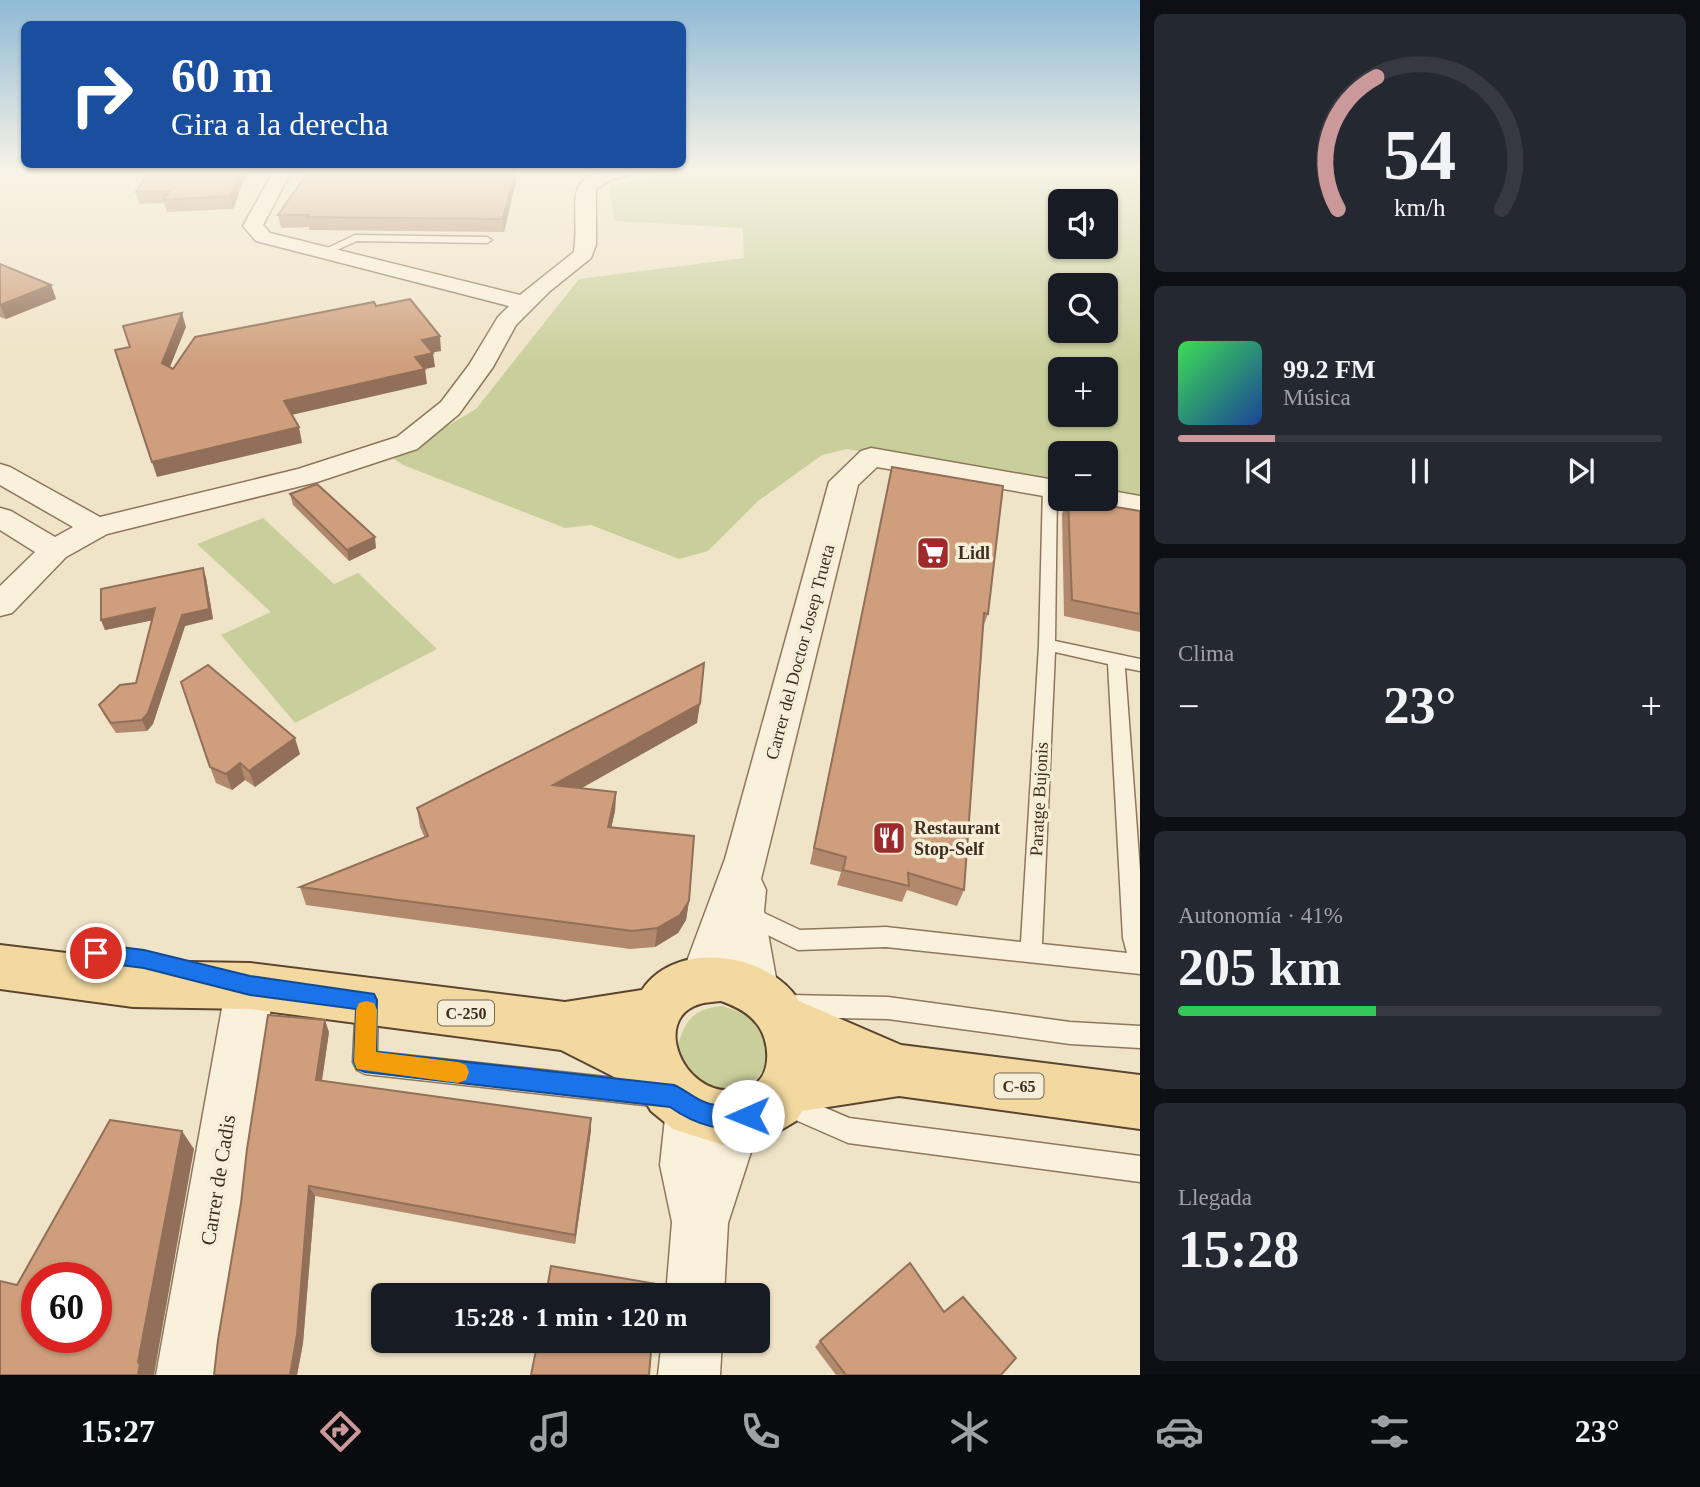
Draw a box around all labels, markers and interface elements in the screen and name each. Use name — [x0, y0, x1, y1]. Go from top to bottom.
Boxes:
text: 60 m — [171, 48, 273, 103]
icon: right — [56, 49, 147, 140]
text: Gira a la derecha — [171, 106, 389, 142]
text: 54 — [1384, 114, 1456, 195]
map controls — [1048, 189, 1118, 511]
button: sound — [1048, 189, 1118, 259]
text: km/h — [1394, 194, 1446, 221]
button: search — [1048, 273, 1118, 343]
text: 99.2 FM — [1283, 355, 1375, 384]
button: + — [1048, 357, 1118, 427]
text: Música — [1283, 385, 1351, 410]
button: − — [1048, 441, 1118, 511]
icon: previous — [1240, 452, 1278, 490]
icon: pause — [1401, 452, 1439, 490]
icon: next — [1562, 452, 1600, 490]
supermarket icon: Lidl — [914, 534, 952, 572]
street label: Carrer del Doctor Josep Trueta — [762, 542, 838, 762]
place label: Lidl — [958, 543, 990, 563]
text: Clima — [1178, 641, 1234, 666]
text: 23° — [1384, 677, 1456, 734]
text: − — [1178, 685, 1199, 727]
text: + — [1641, 685, 1662, 727]
street label: Paratge Bujonis — [1026, 741, 1052, 857]
place label: Restaurant Stop-Self — [914, 818, 1000, 859]
restaurant icon: Restaurant Stop-Self — [870, 819, 908, 857]
text: Autonomía · 41% — [1178, 903, 1343, 928]
pin — [66, 923, 126, 983]
icon: arrive — [77, 934, 115, 972]
text: 205 km — [1178, 939, 1341, 996]
road number: C-250 — [438, 1001, 494, 1026]
road number: C-65 — [995, 1074, 1044, 1098]
position arrow — [711, 1079, 785, 1153]
street label: Carrer de Cadis — [196, 1113, 240, 1247]
text: Llegada — [1178, 1185, 1252, 1210]
text: 15:28 — [1178, 1221, 1299, 1278]
speed limit sign: 60 — [21, 1262, 112, 1353]
text: 15:28 · 1 min · 120 m — [454, 1303, 688, 1332]
icon: directions — [316, 1407, 365, 1456]
icon: music — [526, 1407, 575, 1456]
icon: phone — [736, 1407, 785, 1456]
icon: climate — [945, 1407, 994, 1456]
icon: car — [1155, 1407, 1204, 1456]
icon: filters — [1365, 1407, 1414, 1456]
text: 15:27 — [80, 1413, 155, 1449]
text: 23° — [1575, 1413, 1620, 1449]

